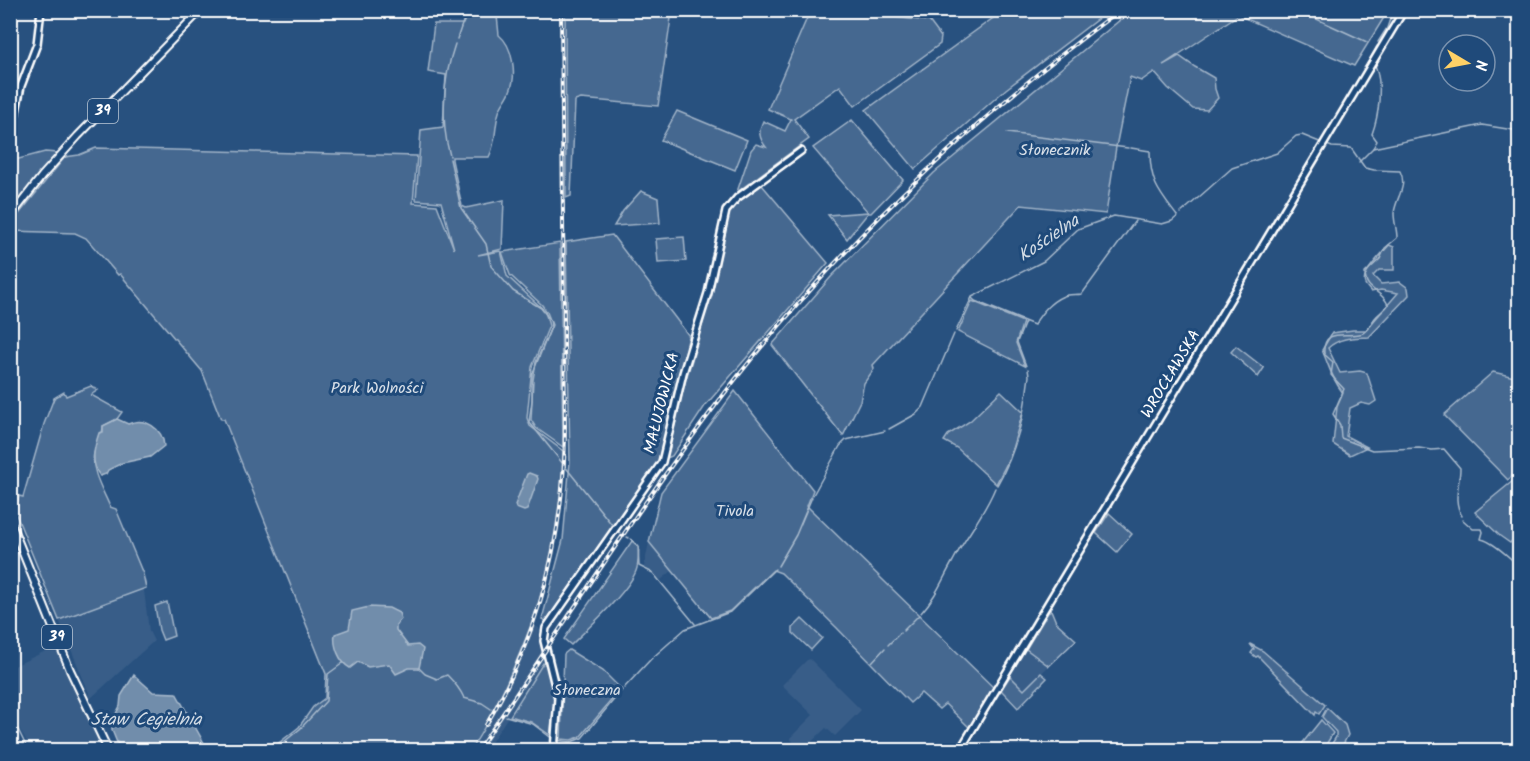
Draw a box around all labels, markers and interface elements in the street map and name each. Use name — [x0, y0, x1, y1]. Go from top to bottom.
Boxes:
north arrow — [1437, 33, 1497, 93]
text: N — [1467, 58, 1493, 72]
road number: 39 — [88, 99, 118, 123]
park label: Słonecznik — [1019, 138, 1091, 163]
water label: Kościelna — [1012, 207, 1087, 270]
street label: WROCŁAWSKA — [1135, 325, 1207, 423]
street label: MAŁUJOWICKA — [637, 349, 687, 456]
park label: Park Wolności — [331, 376, 424, 401]
park label: Tivola — [716, 499, 754, 524]
road number: 39 — [42, 625, 72, 649]
park label: Słoneczna — [553, 678, 621, 703]
water label: Staw Cegielnia — [91, 706, 203, 735]

